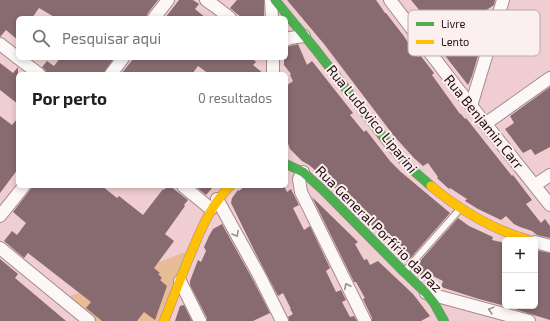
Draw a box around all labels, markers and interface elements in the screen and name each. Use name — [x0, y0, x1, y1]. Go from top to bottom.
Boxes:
legend — [408, 10, 540, 56]
search box — [16, 16, 288, 60]
text: Livre — [441, 17, 465, 30]
icon: search — [30, 27, 52, 49]
text: Pesquisar aqui — [62, 29, 161, 47]
text: Lento — [441, 35, 469, 48]
street label: Rua Ludovico Liparini — [324, 61, 421, 176]
street label: Rua Benjamin Carr — [441, 71, 528, 173]
text: Por perto — [32, 88, 107, 108]
text: 0 resultados — [198, 90, 272, 106]
street label: Rua General Porfírio da Paz — [312, 162, 446, 296]
one-way arrow — [231, 230, 239, 237]
map controls — [502, 237, 538, 309]
button: + — [502, 237, 538, 273]
button: − — [502, 273, 538, 309]
one-way arrow — [344, 283, 352, 291]
one-way arrow — [488, 307, 495, 315]

